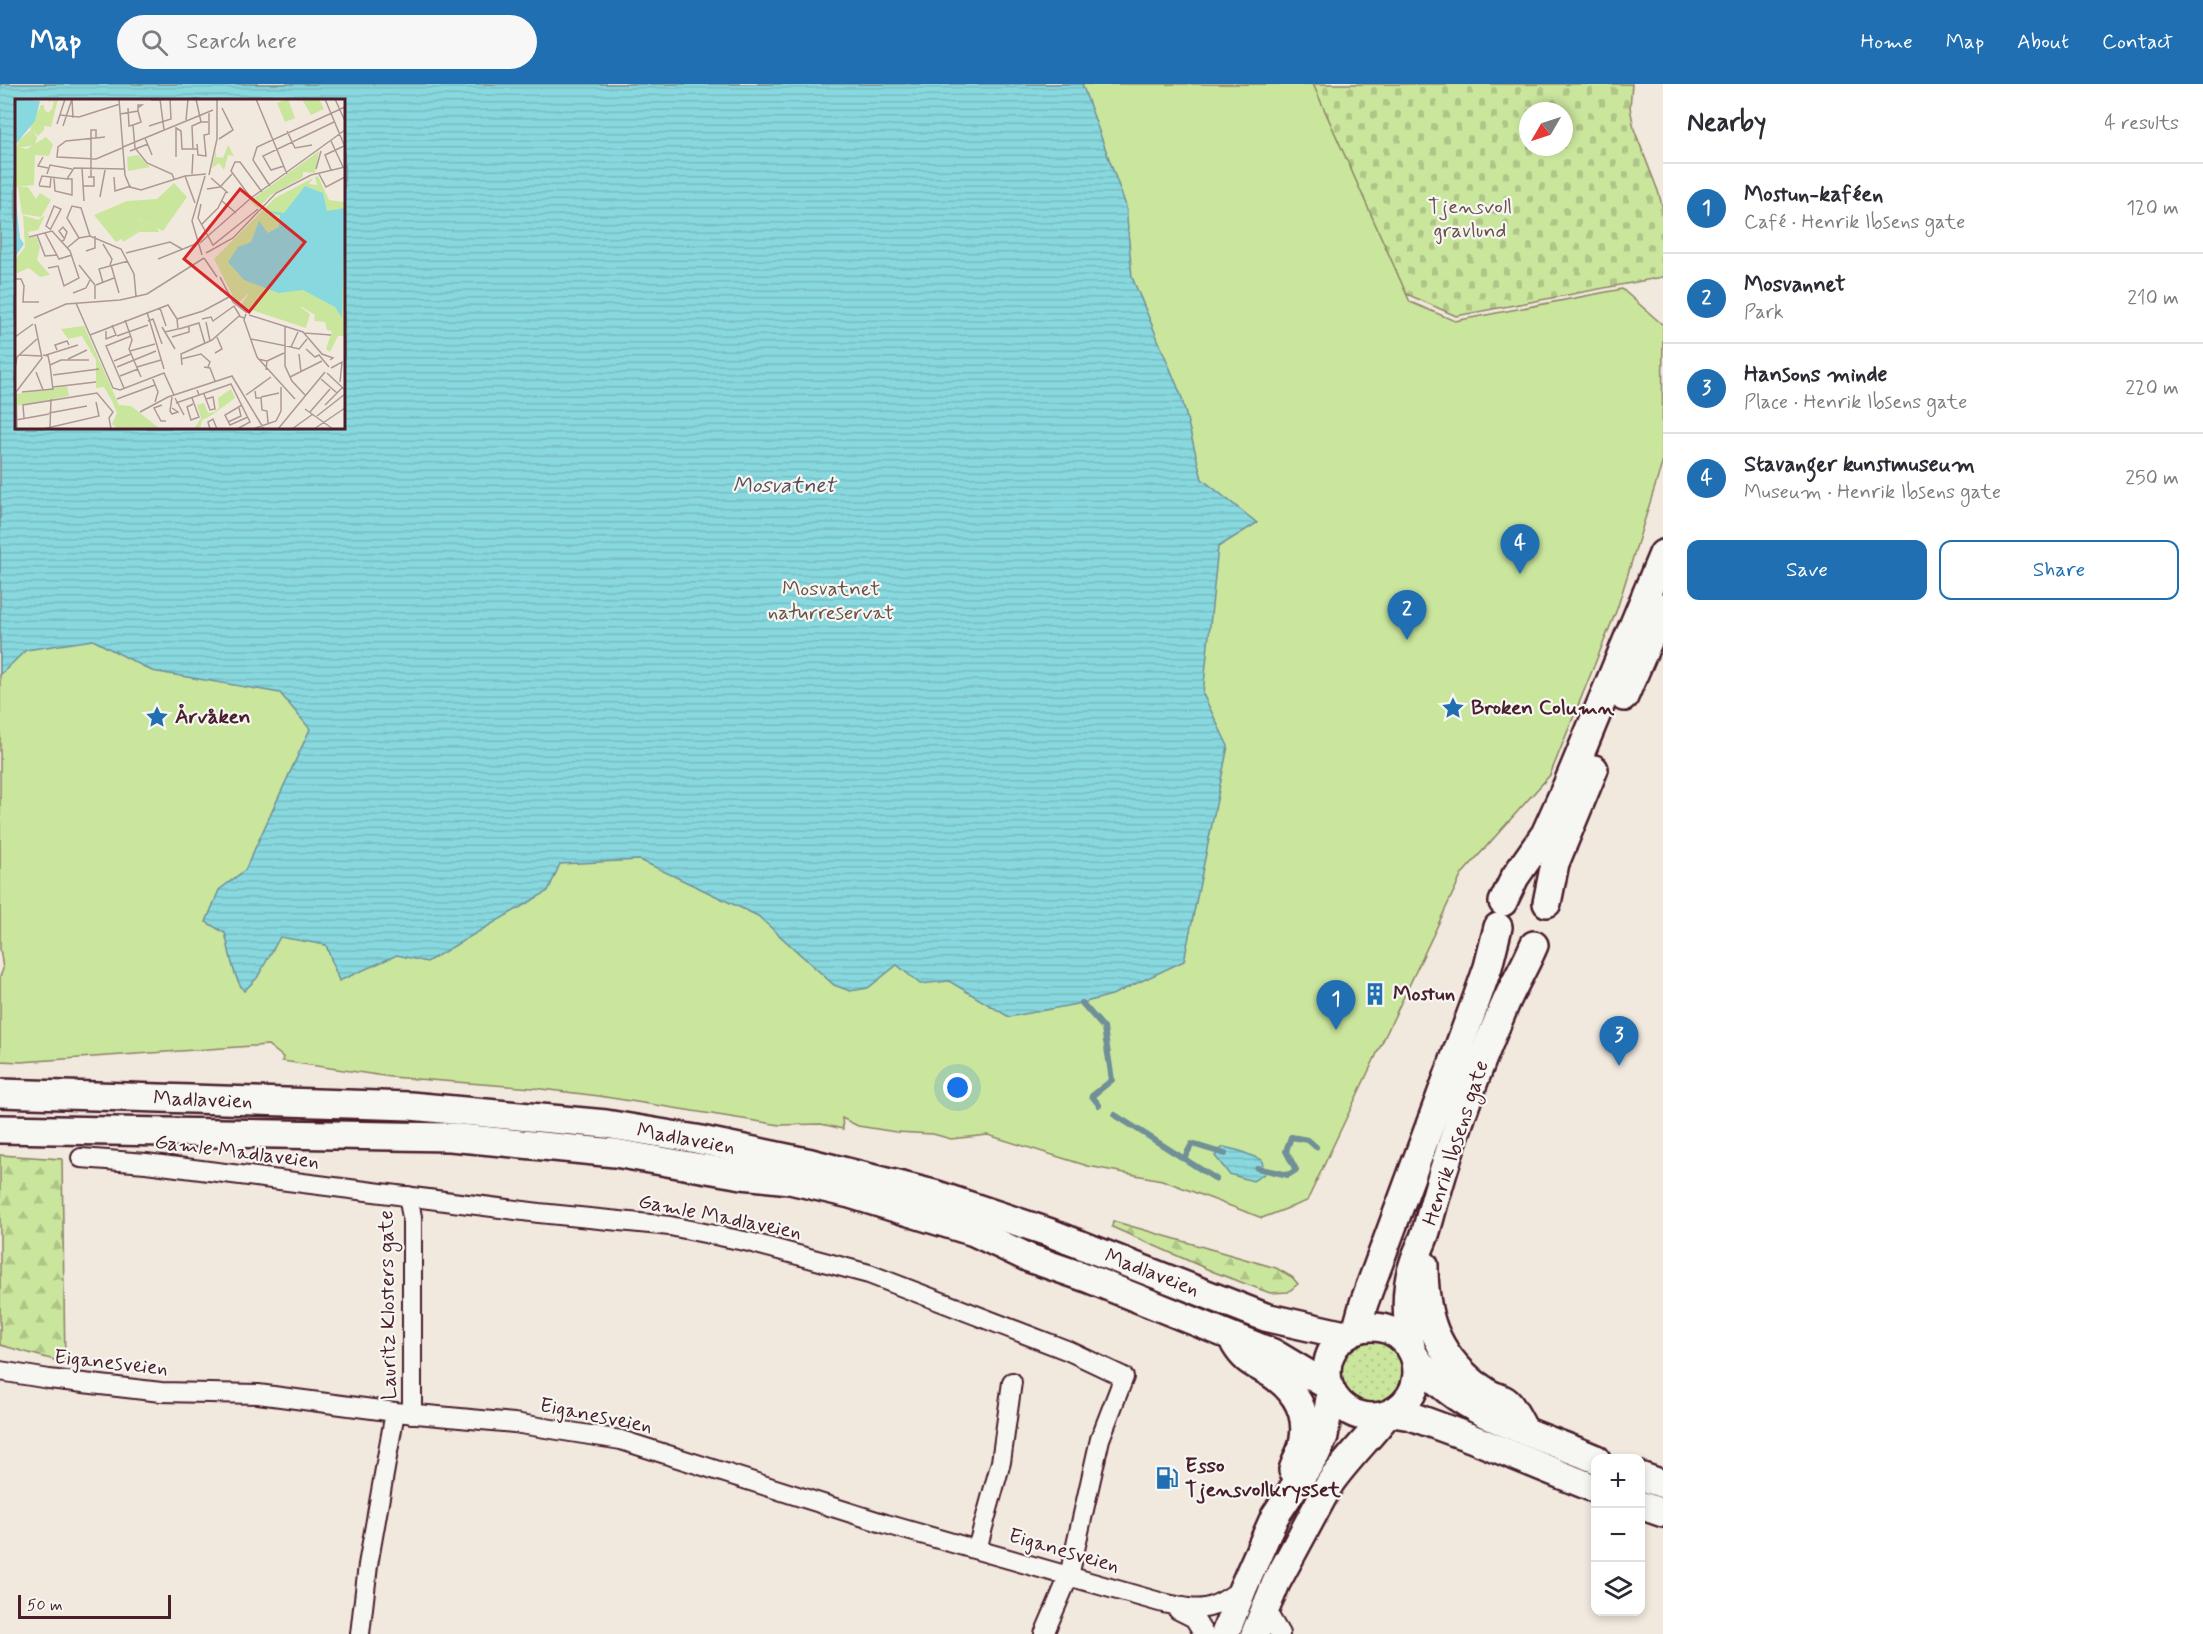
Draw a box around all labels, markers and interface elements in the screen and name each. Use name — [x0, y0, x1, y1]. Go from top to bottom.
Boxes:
search box — [117, 15, 537, 69]
text: Map — [30, 24, 81, 61]
icon: search — [138, 26, 171, 59]
text: Search here — [186, 28, 297, 56]
text: Home — [1861, 28, 1913, 56]
text: Map — [1946, 28, 1984, 56]
text: About — [2017, 28, 2069, 56]
text: Contact — [2102, 28, 2173, 56]
inset map — [15, 99, 345, 429]
north arrow — [1519, 102, 1573, 156]
text: Nearby — [1687, 106, 1766, 140]
text: 4 results — [2104, 110, 2179, 137]
text: Mostun-kaféen — [1744, 181, 1883, 209]
park label: Tjensvoll gravlund — [1428, 193, 1512, 245]
text: 1 — [1702, 195, 1711, 222]
text: 120 m — [2126, 195, 2179, 222]
text: Café · Henrik Ibsens gate — [1744, 209, 1965, 236]
text: Mosvannet — [1744, 271, 1846, 299]
text: 2 — [1702, 285, 1711, 312]
text: 210 m — [2127, 285, 2179, 312]
text: Park — [1744, 299, 1784, 326]
text: Hansons minde — [1744, 361, 1887, 389]
text: 3 — [1702, 375, 1711, 402]
text: 220 m — [2125, 375, 2179, 402]
text: Place · Henrik Ibsens gate — [1744, 389, 1967, 416]
text: Stavanger kunstmuseum — [1744, 451, 1975, 479]
text: 4 — [1701, 465, 1712, 492]
text: 250 m — [2125, 465, 2179, 492]
water label: Mosvatnet — [733, 472, 838, 500]
text: Museum · Henrik Ibsens gate — [1744, 479, 2001, 506]
pin: 4 — [1500, 524, 1540, 574]
button: Save — [1687, 540, 1927, 600]
button: Share — [1939, 540, 2179, 600]
park label: Mosvatnet naturreservat — [768, 575, 894, 627]
pin: 2 — [1388, 590, 1426, 640]
place label: Broken Column — [1471, 694, 1615, 722]
place icon: Broken Column — [1440, 695, 1466, 721]
place label: Årvåken — [175, 703, 251, 731]
place icon: Årvåken — [144, 704, 170, 730]
pin: 1 — [1316, 980, 1356, 1030]
place label: Mostun — [1393, 980, 1455, 1008]
building icon: Mostun — [1362, 981, 1388, 1007]
pin: 3 — [1600, 1016, 1638, 1066]
street label: Henrik Ibsens gate — [1416, 1057, 1497, 1229]
your location — [943, 1073, 972, 1102]
street label: Madlaveien — [153, 1084, 253, 1116]
street label: Madlaveien — [635, 1117, 737, 1161]
street label: Gamle Madlaveien — [153, 1128, 321, 1176]
street label: Gamle Madlaveien — [636, 1187, 804, 1247]
street label: Lauritz Klosters gate — [372, 1210, 405, 1400]
street label: Madlaveien — [1101, 1242, 1203, 1304]
street label: Eiganesveien — [53, 1343, 169, 1383]
street label: Eiganesveien — [537, 1391, 655, 1441]
place label: Esso Tjensvollkrysset — [1185, 1452, 1341, 1504]
map controls — [1591, 1454, 1645, 1616]
button: + — [1591, 1454, 1645, 1508]
fuel station icon: Esso Tjensvollkrysset — [1154, 1465, 1180, 1491]
button: − — [1591, 1508, 1645, 1562]
street label: Eiganesveien — [1005, 1522, 1123, 1580]
button: layers — [1591, 1562, 1645, 1616]
scale bar — [18, 1592, 171, 1620]
text: 50 m — [27, 1595, 63, 1616]

